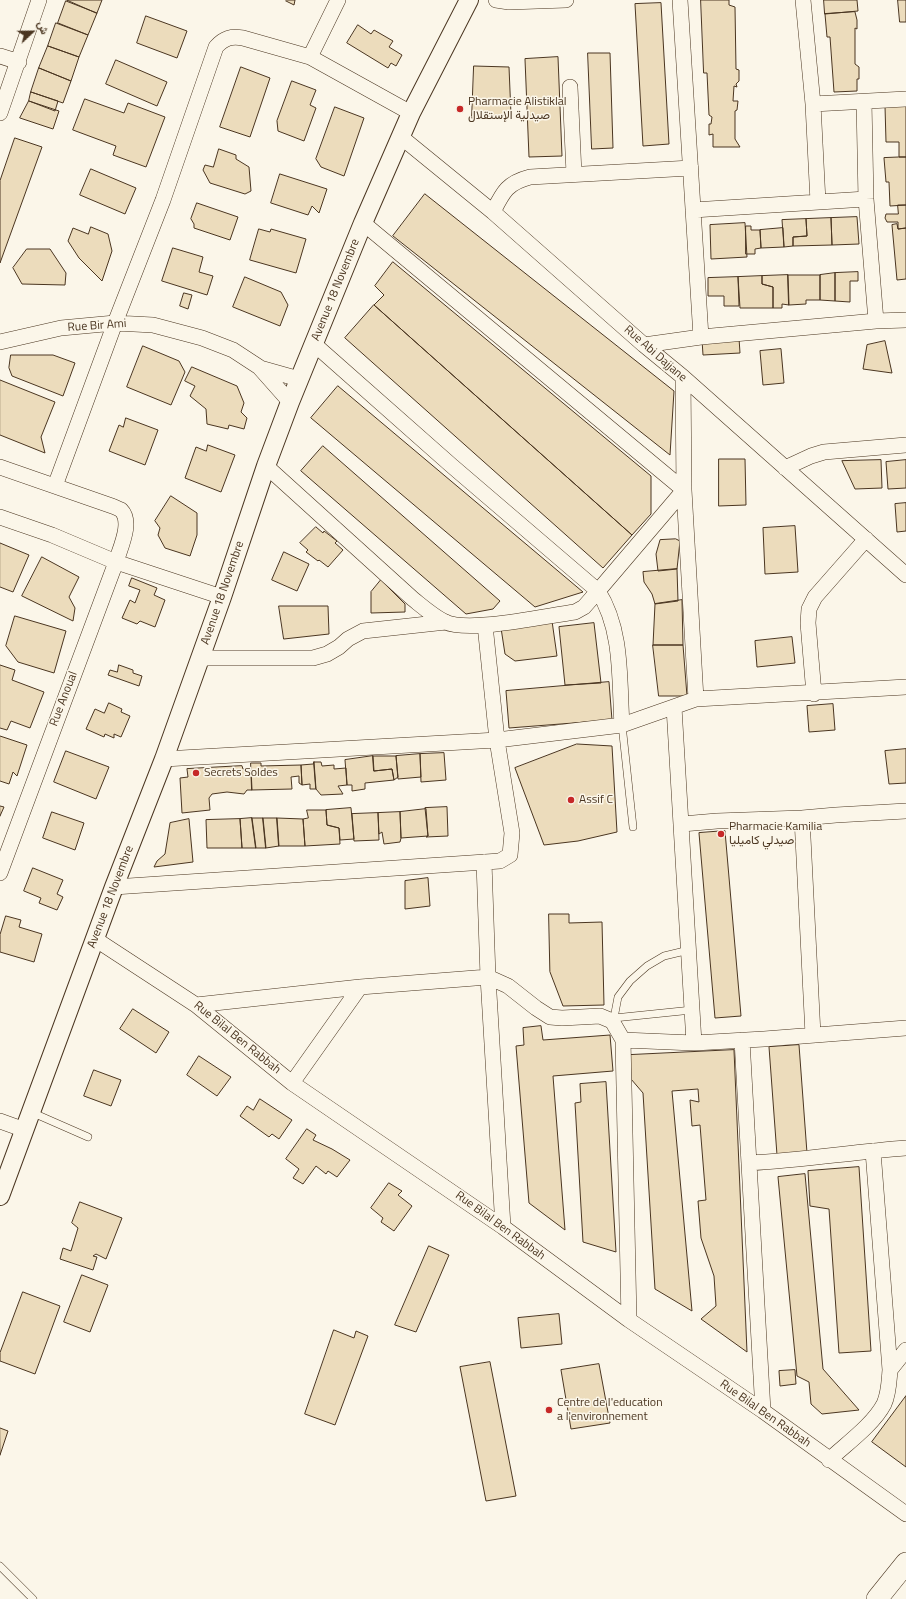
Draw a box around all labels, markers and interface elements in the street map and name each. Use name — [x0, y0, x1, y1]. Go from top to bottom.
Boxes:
north arrow — [12, 12, 52, 52]
text: ش — [33, 18, 53, 37]
place label: Pharmacie Alistiklal صيدلية الإستقلال — [468, 95, 567, 123]
marker: Pharmacie Alistiklal صيدلية الإستقلال — [455, 104, 465, 114]
street label: Avenue 18 Novembre — [309, 237, 363, 343]
street label: Rue Bir Ami — [67, 317, 127, 335]
street label: Rue Abi Dajjane — [621, 323, 689, 385]
street label: Avenue 18 Novembre — [198, 539, 248, 647]
street label: Rue Anoual — [47, 670, 81, 728]
place label: Secrets Soldes — [204, 766, 278, 780]
marker: Secrets Soldes — [191, 768, 201, 778]
place label: Assif C — [579, 793, 613, 807]
marker: Assif C — [566, 795, 576, 805]
place label: Pharmacie Kamilia صيدلي كاميليا — [729, 820, 822, 848]
marker: Pharmacie Kamilia صيدلي كاميليا — [716, 829, 726, 839]
street label: Avenue 18 Novembre — [85, 844, 137, 950]
street label: Rue Bilal Ben Rabbah — [191, 999, 283, 1077]
street label: Rue Bilal Ben Rabbah — [452, 1189, 548, 1263]
street label: Rue Bilal Ben Rabbah — [717, 1377, 813, 1451]
place label: Centre de l'education a l'environnement — [557, 1396, 663, 1424]
marker: Centre de l'education a l'environnement — [544, 1405, 554, 1415]

